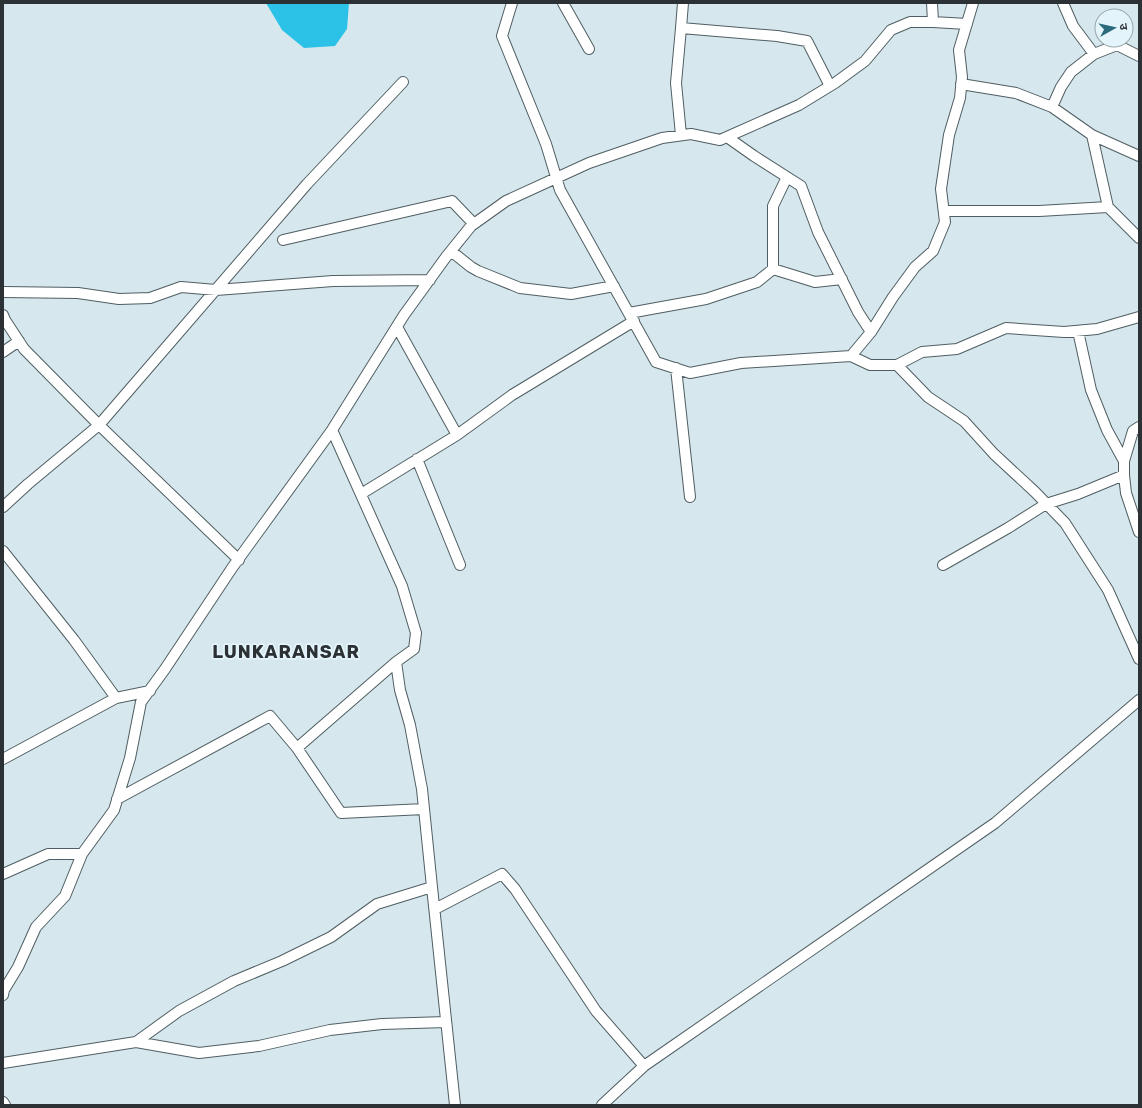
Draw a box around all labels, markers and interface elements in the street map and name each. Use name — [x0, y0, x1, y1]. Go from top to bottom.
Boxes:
north arrow — [1094, 8, 1134, 48]
text: उ — [1117, 23, 1130, 31]
district label: LUNKARANSAR — [212, 641, 360, 663]

